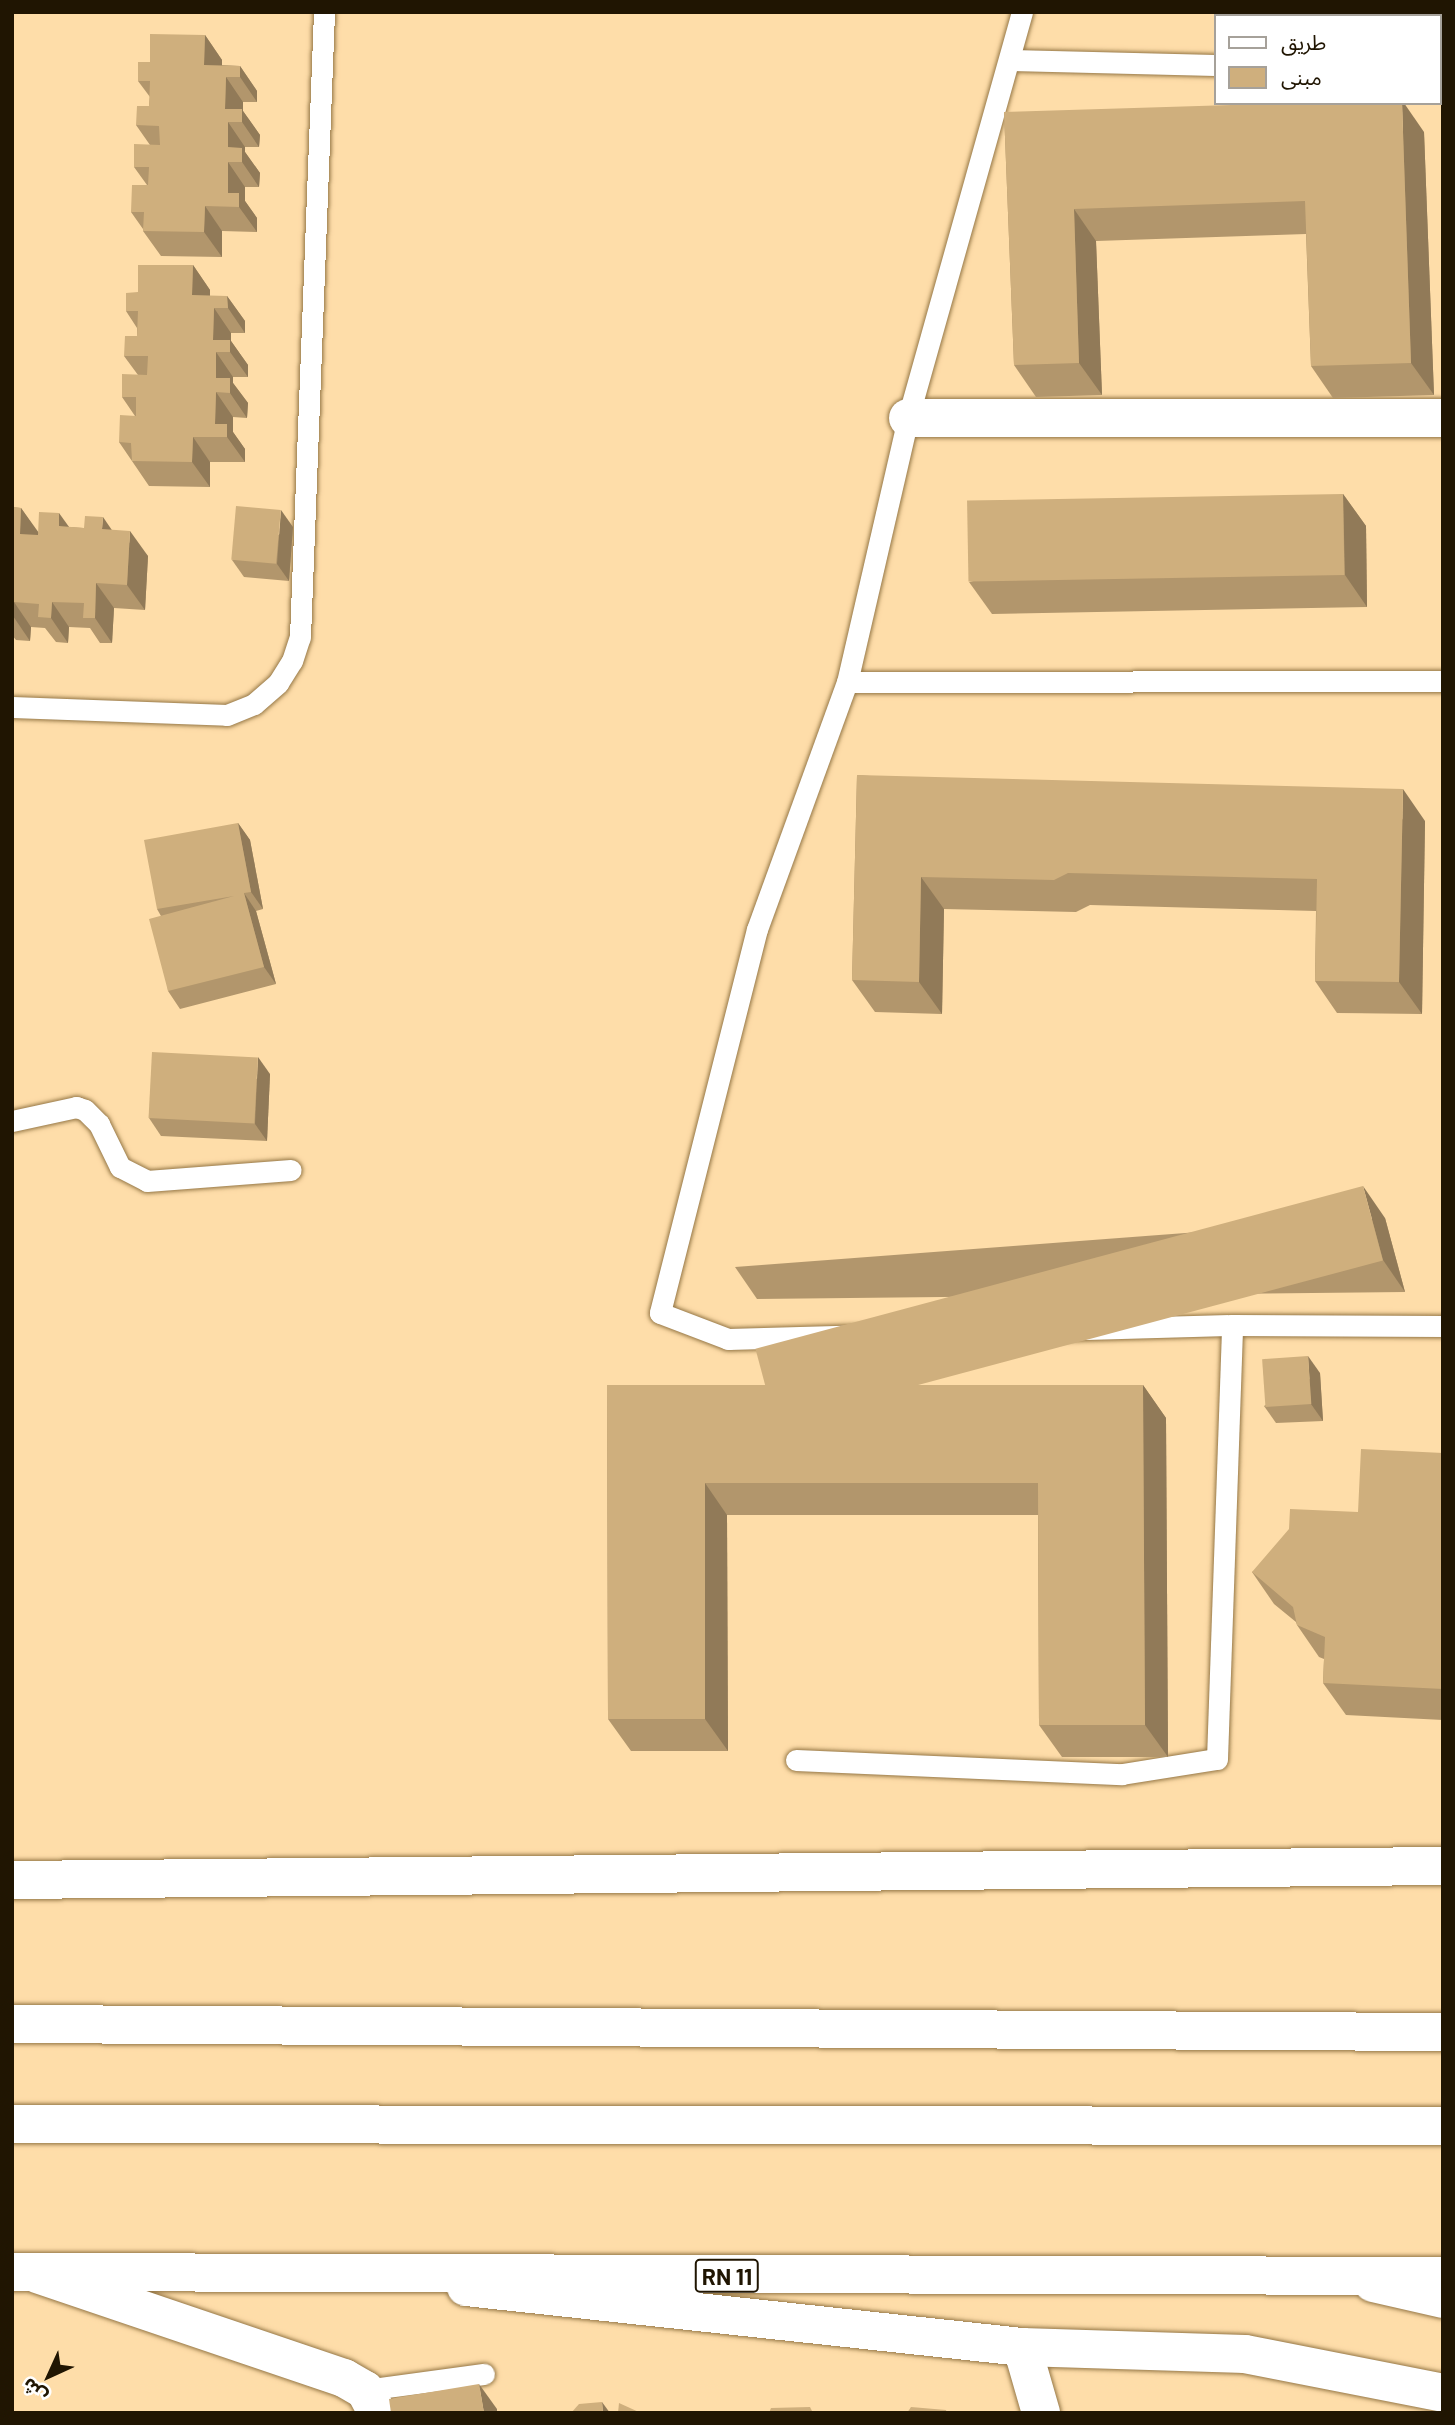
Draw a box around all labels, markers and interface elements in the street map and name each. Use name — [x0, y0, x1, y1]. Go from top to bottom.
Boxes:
legend — [1214, 14, 1441, 105]
text: طريق — [1281, 29, 1326, 54]
text: مبنى — [1281, 64, 1322, 89]
road number: RN 11 — [694, 2256, 760, 2296]
north arrow — [14, 2341, 84, 2411]
text: ش — [16, 2374, 51, 2409]

